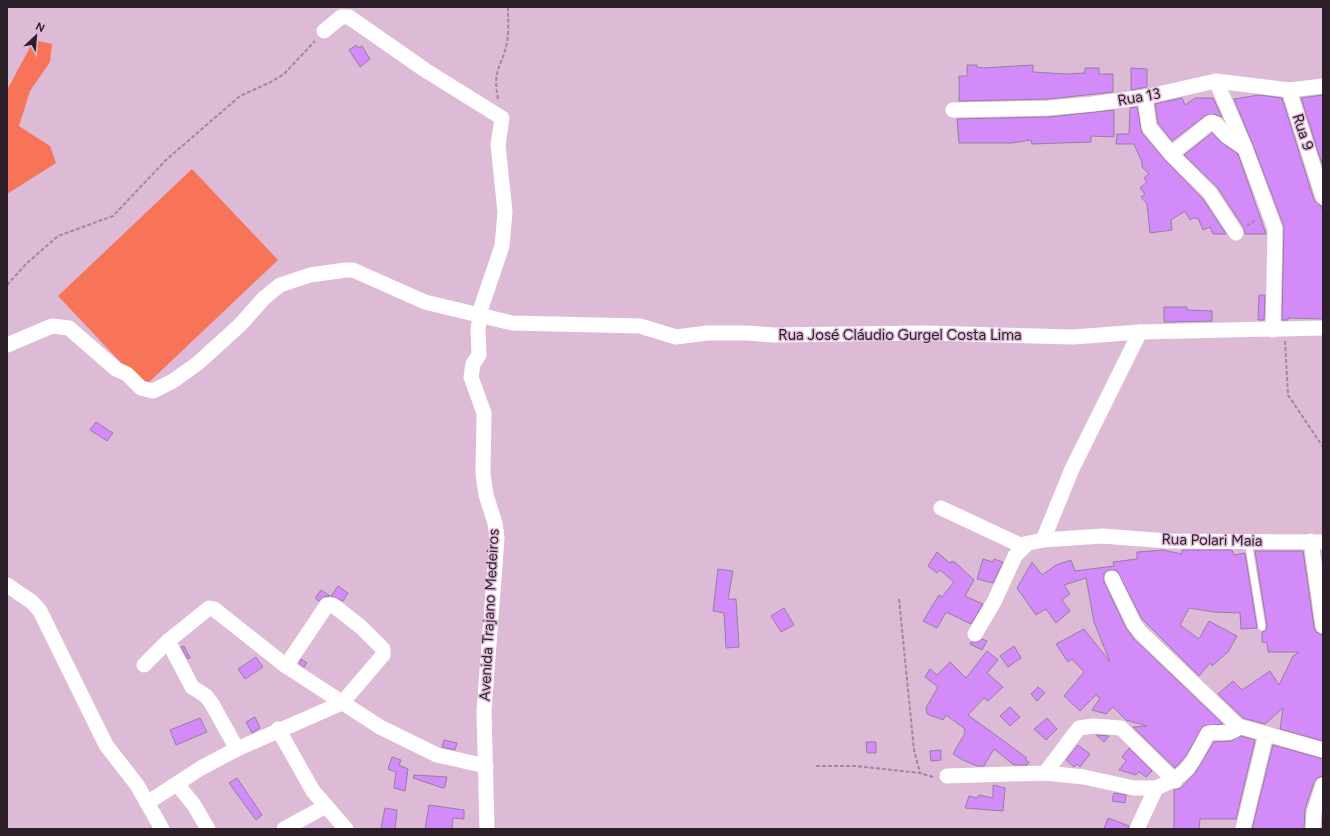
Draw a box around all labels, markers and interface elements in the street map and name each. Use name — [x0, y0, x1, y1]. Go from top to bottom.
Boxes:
north arrow — [16, 16, 56, 56]
text: N — [33, 20, 47, 35]
street label: Rua 13 — [1116, 84, 1162, 110]
street label: Rua 9 — [1289, 111, 1317, 153]
street label: Rua José Cláudio Gurgel Costa Lima — [778, 326, 1022, 344]
street label: Avenida Trajano Medeiros — [475, 528, 503, 702]
street label: Rua Polari Maia — [1161, 530, 1263, 550]

